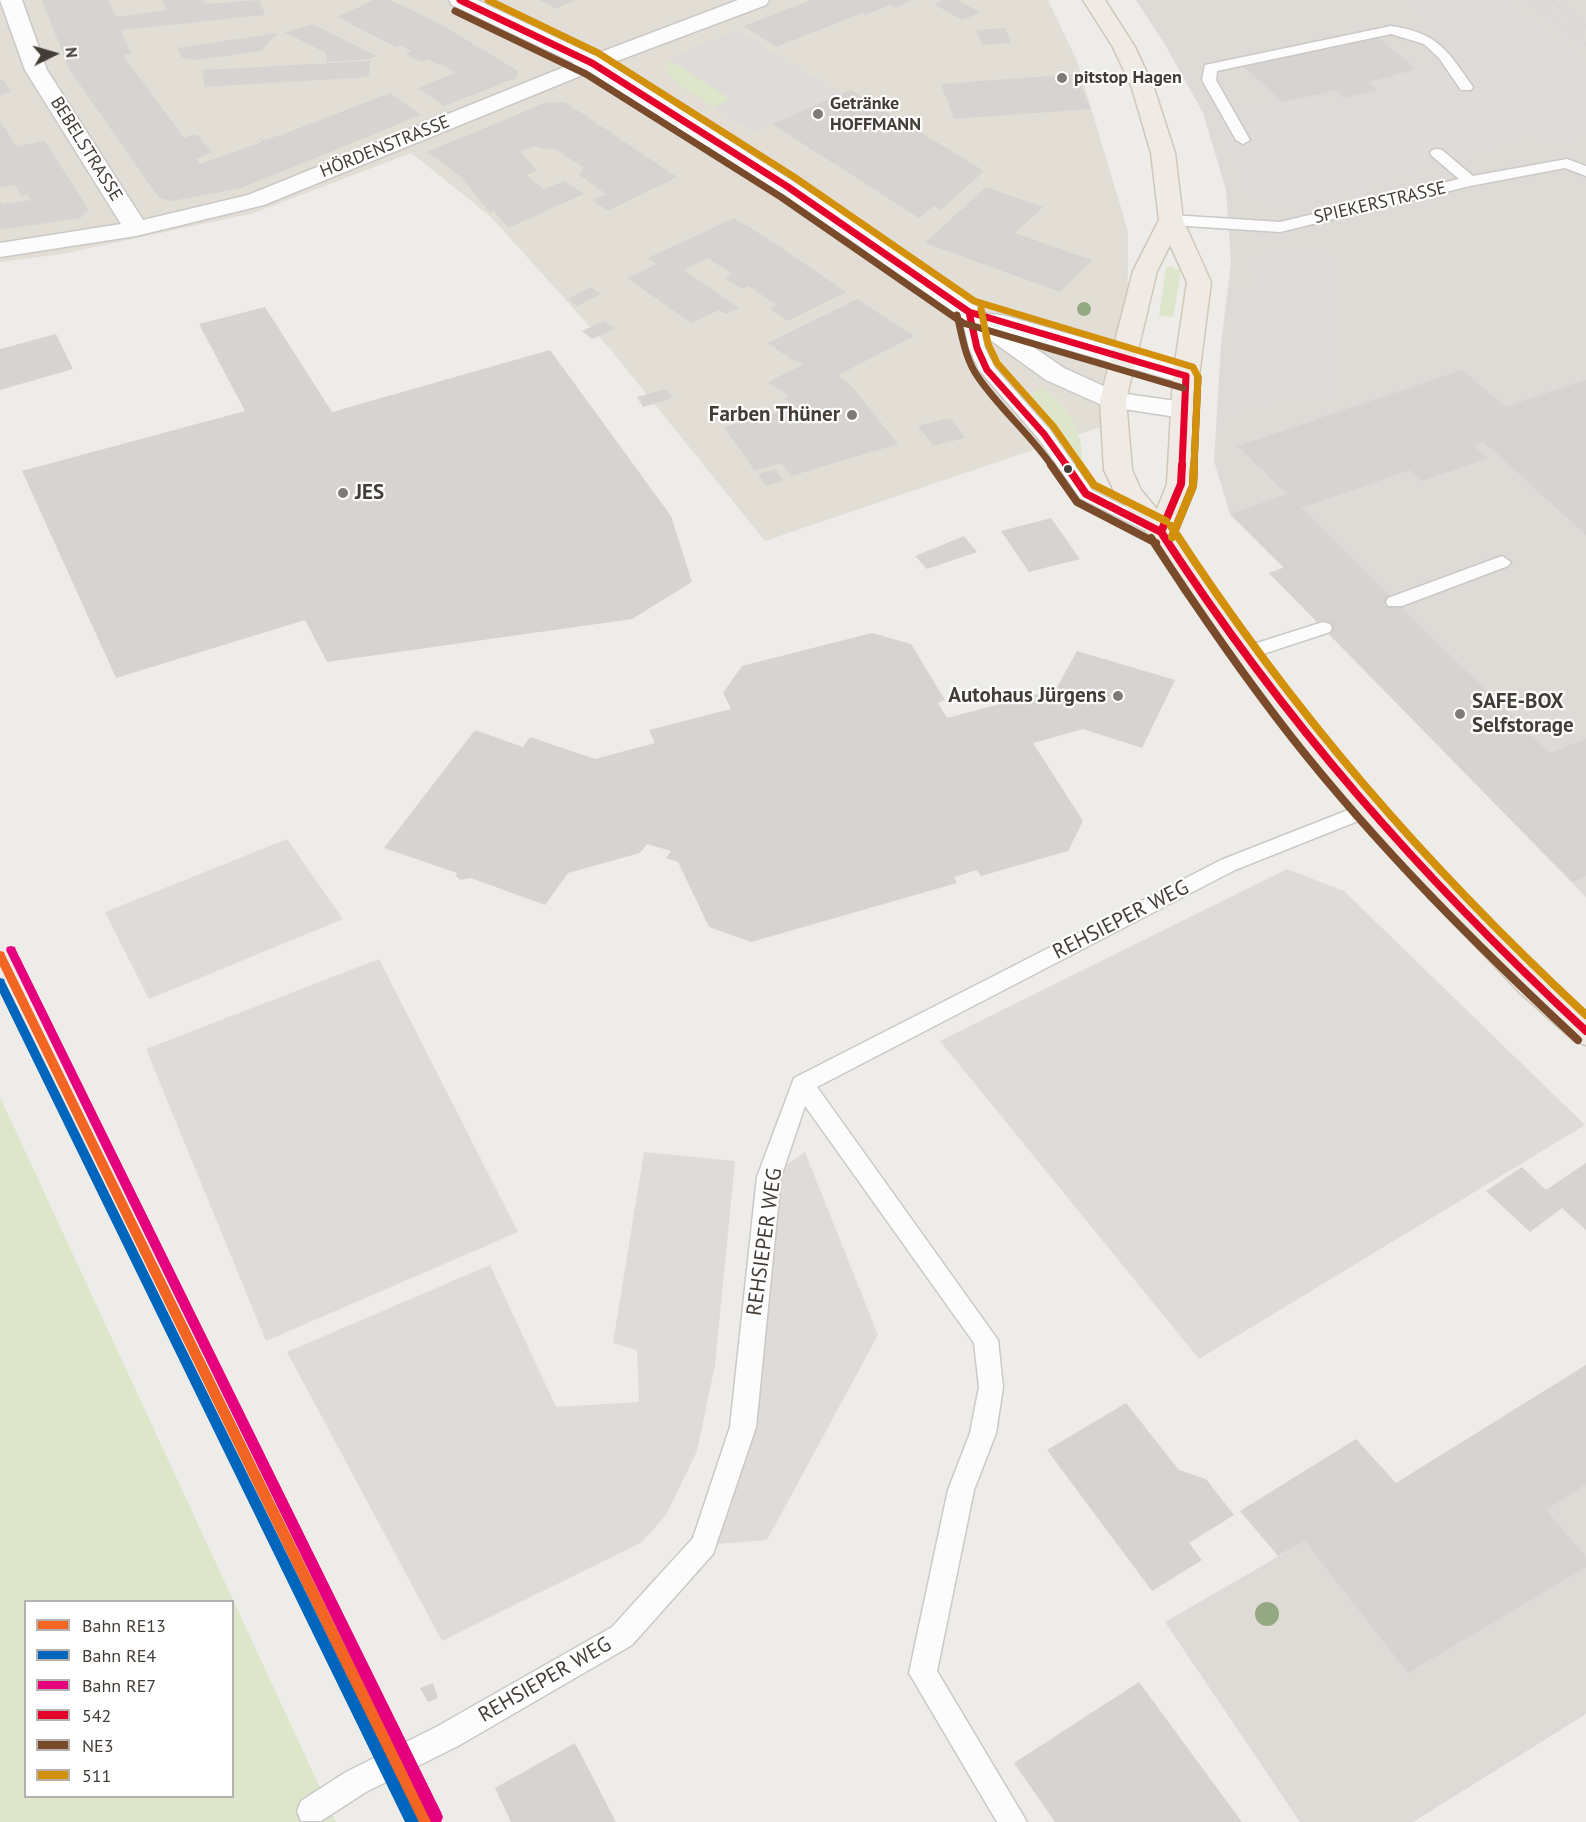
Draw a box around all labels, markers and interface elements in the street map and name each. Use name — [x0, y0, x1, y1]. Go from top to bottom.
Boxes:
north arrow — [24, 24, 84, 84]
text: N — [62, 46, 82, 59]
place label: pitstop Hagen — [1074, 67, 1182, 89]
marker: pitstop Hagen — [1055, 71, 1069, 85]
street label: BEBELSTRASSE — [45, 93, 127, 205]
place label: Getränke HOFFMANN — [830, 93, 921, 136]
marker: Getränke HOFFMANN — [811, 107, 825, 121]
street label: HÖRDENSTRASSE — [317, 111, 453, 183]
street label: SPIEKERSTRASSE — [1312, 177, 1448, 229]
place label: Farben Thüner — [709, 402, 840, 428]
marker: Farben Thüner — [845, 408, 859, 422]
unlabelled marker — [1062, 463, 1074, 475]
place label: JES — [355, 480, 384, 506]
marker: JES — [336, 486, 350, 500]
place label: Autohaus Jürgens — [948, 683, 1106, 709]
marker: Autohaus Jürgens — [1111, 689, 1125, 703]
place label: SAFE-BOX Selfstorage — [1472, 689, 1574, 739]
marker: SAFE-BOX Selfstorage — [1453, 707, 1467, 721]
street label: REHSIEPER WEG — [1049, 875, 1193, 965]
street label: REHSIEPER WEG — [742, 1166, 788, 1318]
legend — [24, 1600, 234, 1798]
text: Bahn RE13 — [82, 1614, 166, 1637]
street label: REHSIEPER WEG — [474, 1632, 616, 1728]
text: Bahn RE4 — [82, 1644, 156, 1667]
text: Bahn RE7 — [82, 1674, 156, 1697]
text: 542 — [82, 1704, 111, 1727]
text: NE3 — [82, 1734, 114, 1757]
text: 511 — [82, 1764, 111, 1787]

